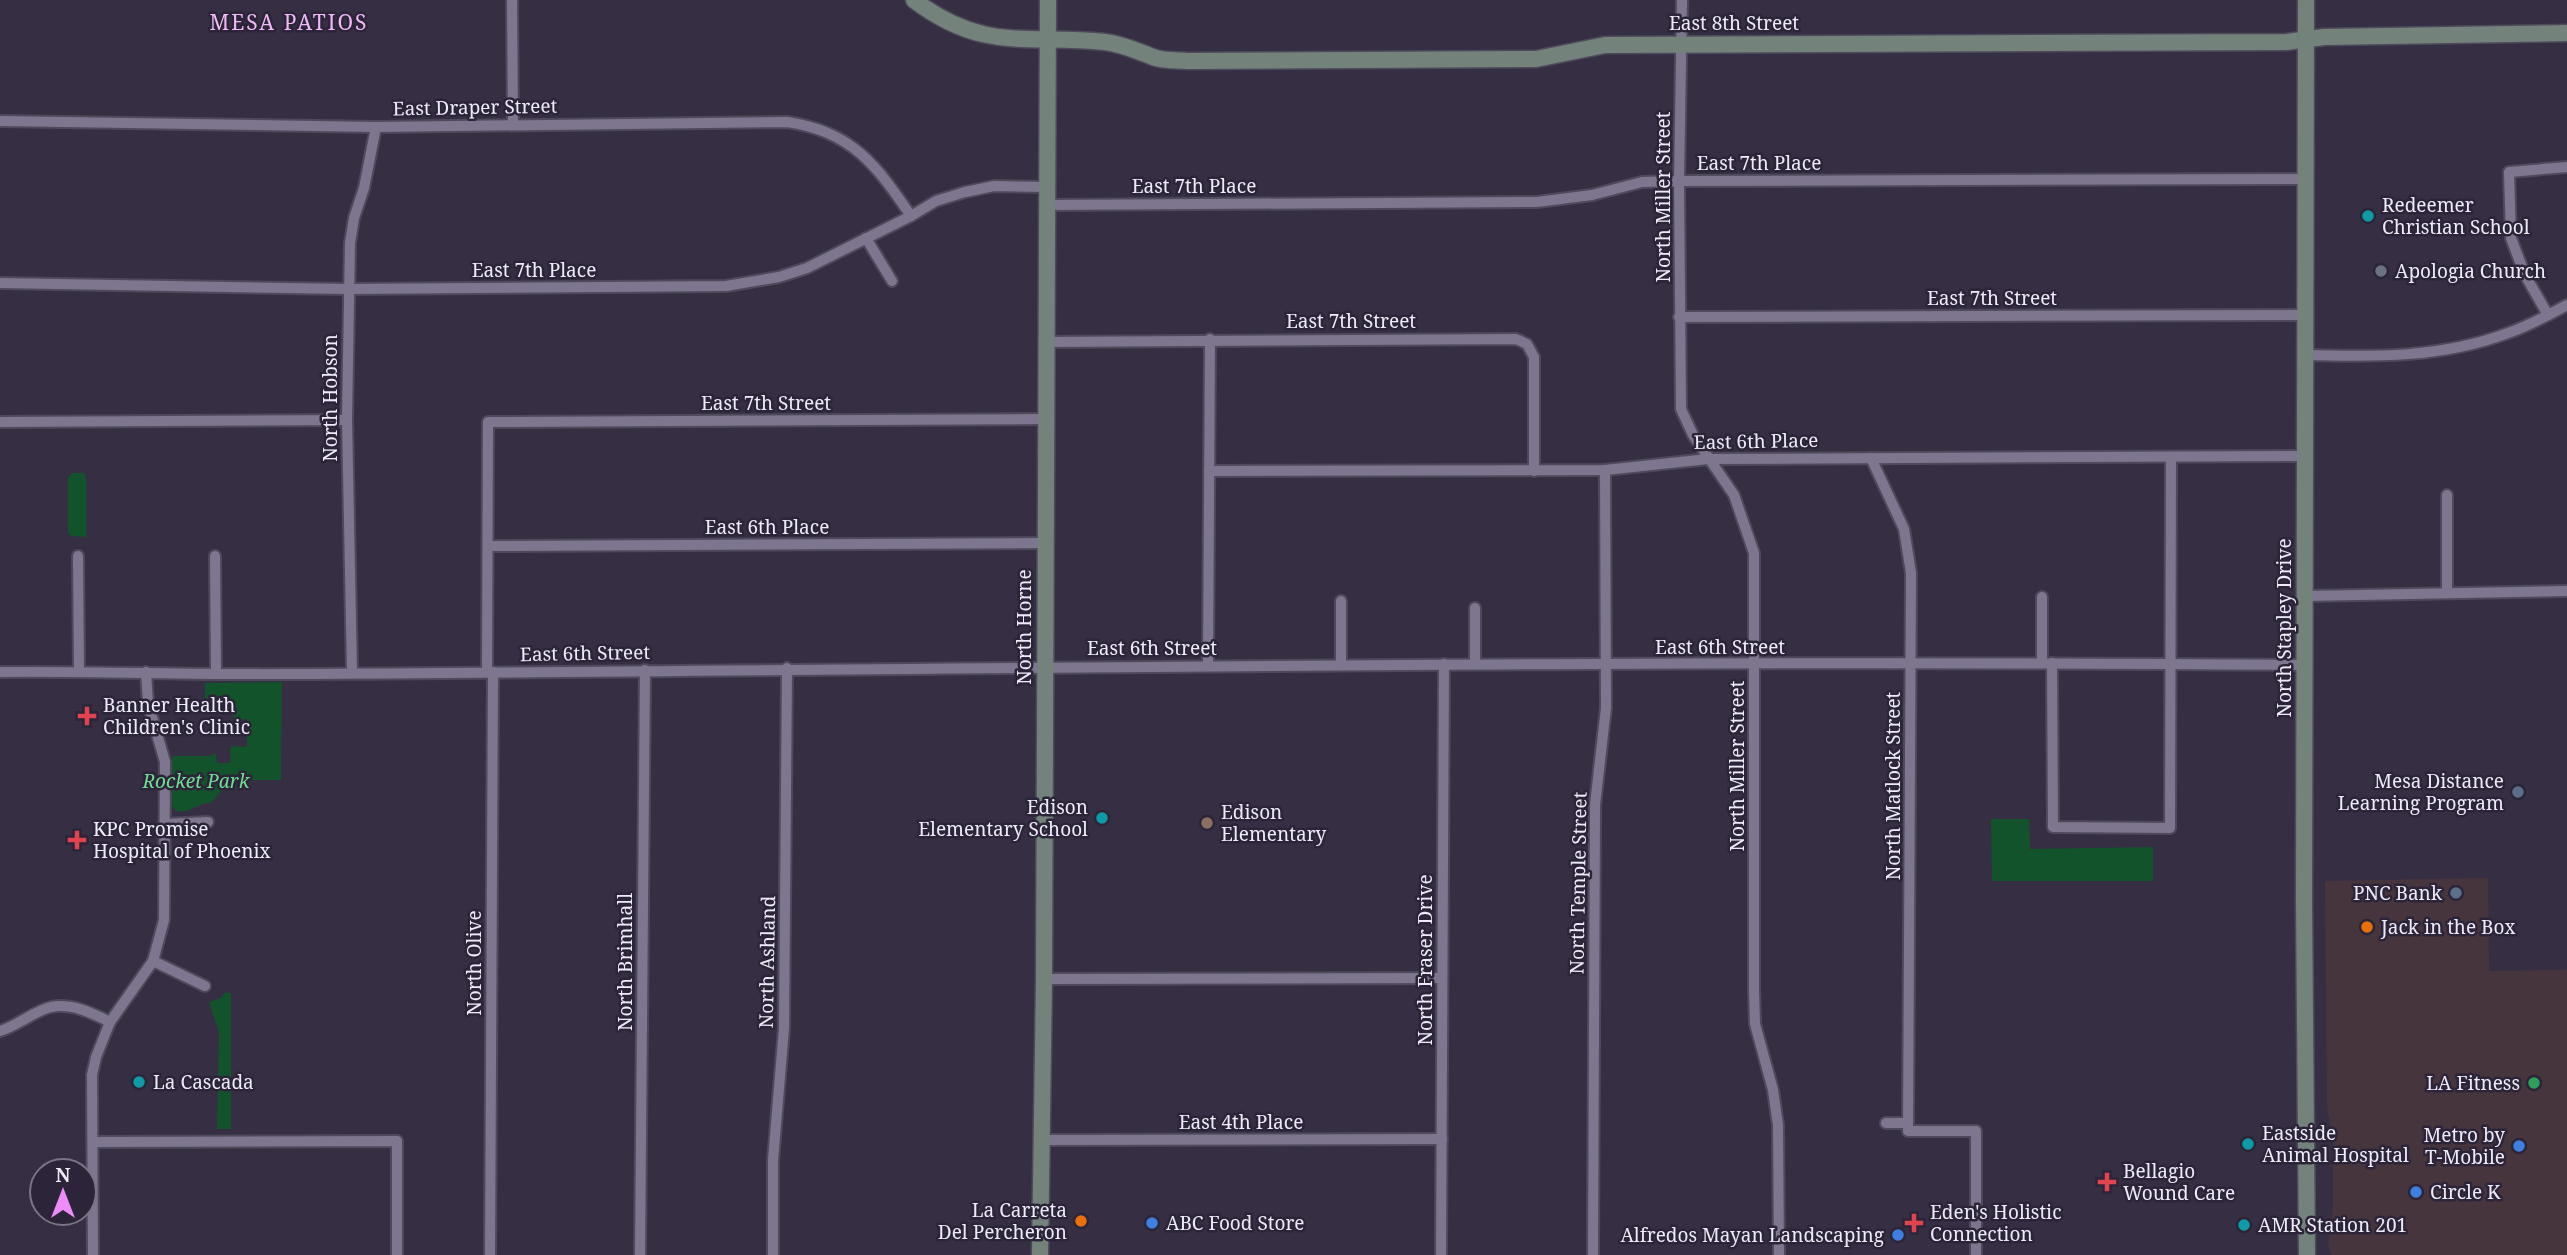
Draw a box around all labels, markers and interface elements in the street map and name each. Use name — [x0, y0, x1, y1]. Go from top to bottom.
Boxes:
district label: MESA PATIOS — [210, 8, 368, 36]
street label: East 8th Street — [1669, 10, 1799, 36]
street label: East Draper Street — [393, 93, 558, 121]
street label: North Miller Street — [1650, 111, 1676, 282]
street label: East 7th Place — [1697, 150, 1821, 176]
street label: East 7th Place — [1132, 173, 1256, 199]
place label: Redeemer Christian School — [2382, 192, 2530, 240]
marker: Redeemer Christian School — [2360, 208, 2376, 224]
street label: East 7th Place — [472, 257, 596, 283]
place label: Apologia Church — [2395, 258, 2546, 284]
marker: Apologia Church — [2373, 263, 2389, 279]
street label: East 7th Street — [1927, 285, 2057, 311]
street label: East 7th Street — [1286, 308, 1416, 334]
street label: North Hobson — [317, 334, 343, 462]
street label: East 7th Street — [701, 390, 831, 416]
street label: East 6th Place — [1693, 427, 1819, 455]
street label: East 6th Place — [705, 514, 829, 540]
street label: North Stapley Drive — [2271, 538, 2297, 718]
street label: North Horne — [1011, 569, 1037, 685]
street label: East 6th Street — [1655, 634, 1785, 660]
street label: East 6th Street — [1087, 635, 1217, 661]
street label: East 6th Street — [520, 639, 651, 667]
street label: North Miller Street — [1724, 680, 1750, 851]
street label: North Matlock Street — [1880, 691, 1906, 880]
place label: Banner Health Children's Clinic — [103, 692, 250, 740]
marker: Banner Health Children's Clinic — [77, 706, 97, 726]
park label: Rocket Park — [142, 768, 251, 794]
place label: Mesa Distance Learning Program — [2338, 768, 2504, 816]
marker: Mesa Distance Learning Program — [2510, 784, 2526, 800]
street label: North Temple Street — [1563, 791, 1593, 975]
place label: Edison Elementary School — [918, 794, 1088, 842]
place label: Edison Elementary — [1221, 799, 1327, 847]
marker: Edison Elementary School — [1094, 810, 1110, 826]
marker: Edison Elementary — [1199, 815, 1215, 831]
place label: KPC Promise Hospital of Phoenix — [93, 816, 270, 864]
marker: KPC Promise Hospital of Phoenix — [67, 830, 87, 850]
street label: North Fraser Drive — [1412, 874, 1438, 1046]
place label: PNC Bank — [2353, 880, 2443, 906]
marker: PNC Bank — [2448, 885, 2464, 901]
street label: North Brimhall — [612, 893, 638, 1031]
street label: North Ashland — [753, 895, 781, 1029]
street label: North Olive — [461, 910, 487, 1016]
place label: Jack in the Box — [2380, 914, 2515, 940]
marker: Jack in the Box — [2359, 919, 2375, 935]
place label: La Cascada — [153, 1069, 254, 1095]
place label: LA Fitness — [2426, 1070, 2520, 1096]
marker: La Cascada — [131, 1074, 147, 1090]
marker: LA Fitness — [2526, 1075, 2542, 1091]
street label: East 4th Place — [1179, 1109, 1303, 1135]
place label: Eastside Animal Hospital — [2262, 1120, 2409, 1168]
place label: Metro by T-Mobile — [2423, 1122, 2505, 1170]
marker: Eastside Animal Hospital — [2240, 1136, 2256, 1152]
marker: Metro by T-Mobile — [2511, 1138, 2527, 1154]
north arrow — [28, 1157, 98, 1227]
place label: Bellagio Wound Care — [2123, 1158, 2235, 1206]
text: N — [56, 1162, 71, 1188]
marker: Bellagio Wound Care — [2097, 1172, 2117, 1192]
place label: Circle K — [2430, 1179, 2501, 1205]
marker: Circle K — [2408, 1184, 2424, 1200]
place label: La Carreta Del Percheron — [938, 1197, 1067, 1245]
place label: Eden's Holistic Connection — [1930, 1199, 2062, 1247]
place label: ABC Food Store — [1166, 1210, 1305, 1236]
place label: AMR Station 201 — [2258, 1212, 2407, 1238]
marker: La Carreta Del Percheron — [1073, 1213, 1089, 1229]
marker: Eden's Holistic Connection — [1904, 1213, 1924, 1233]
marker: ABC Food Store — [1144, 1215, 1160, 1231]
marker: AMR Station 201 — [2236, 1217, 2252, 1233]
place label: Alfredos Mayan Landscaping — [1620, 1222, 1884, 1248]
marker: Alfredos Mayan Landscaping — [1890, 1227, 1906, 1243]

